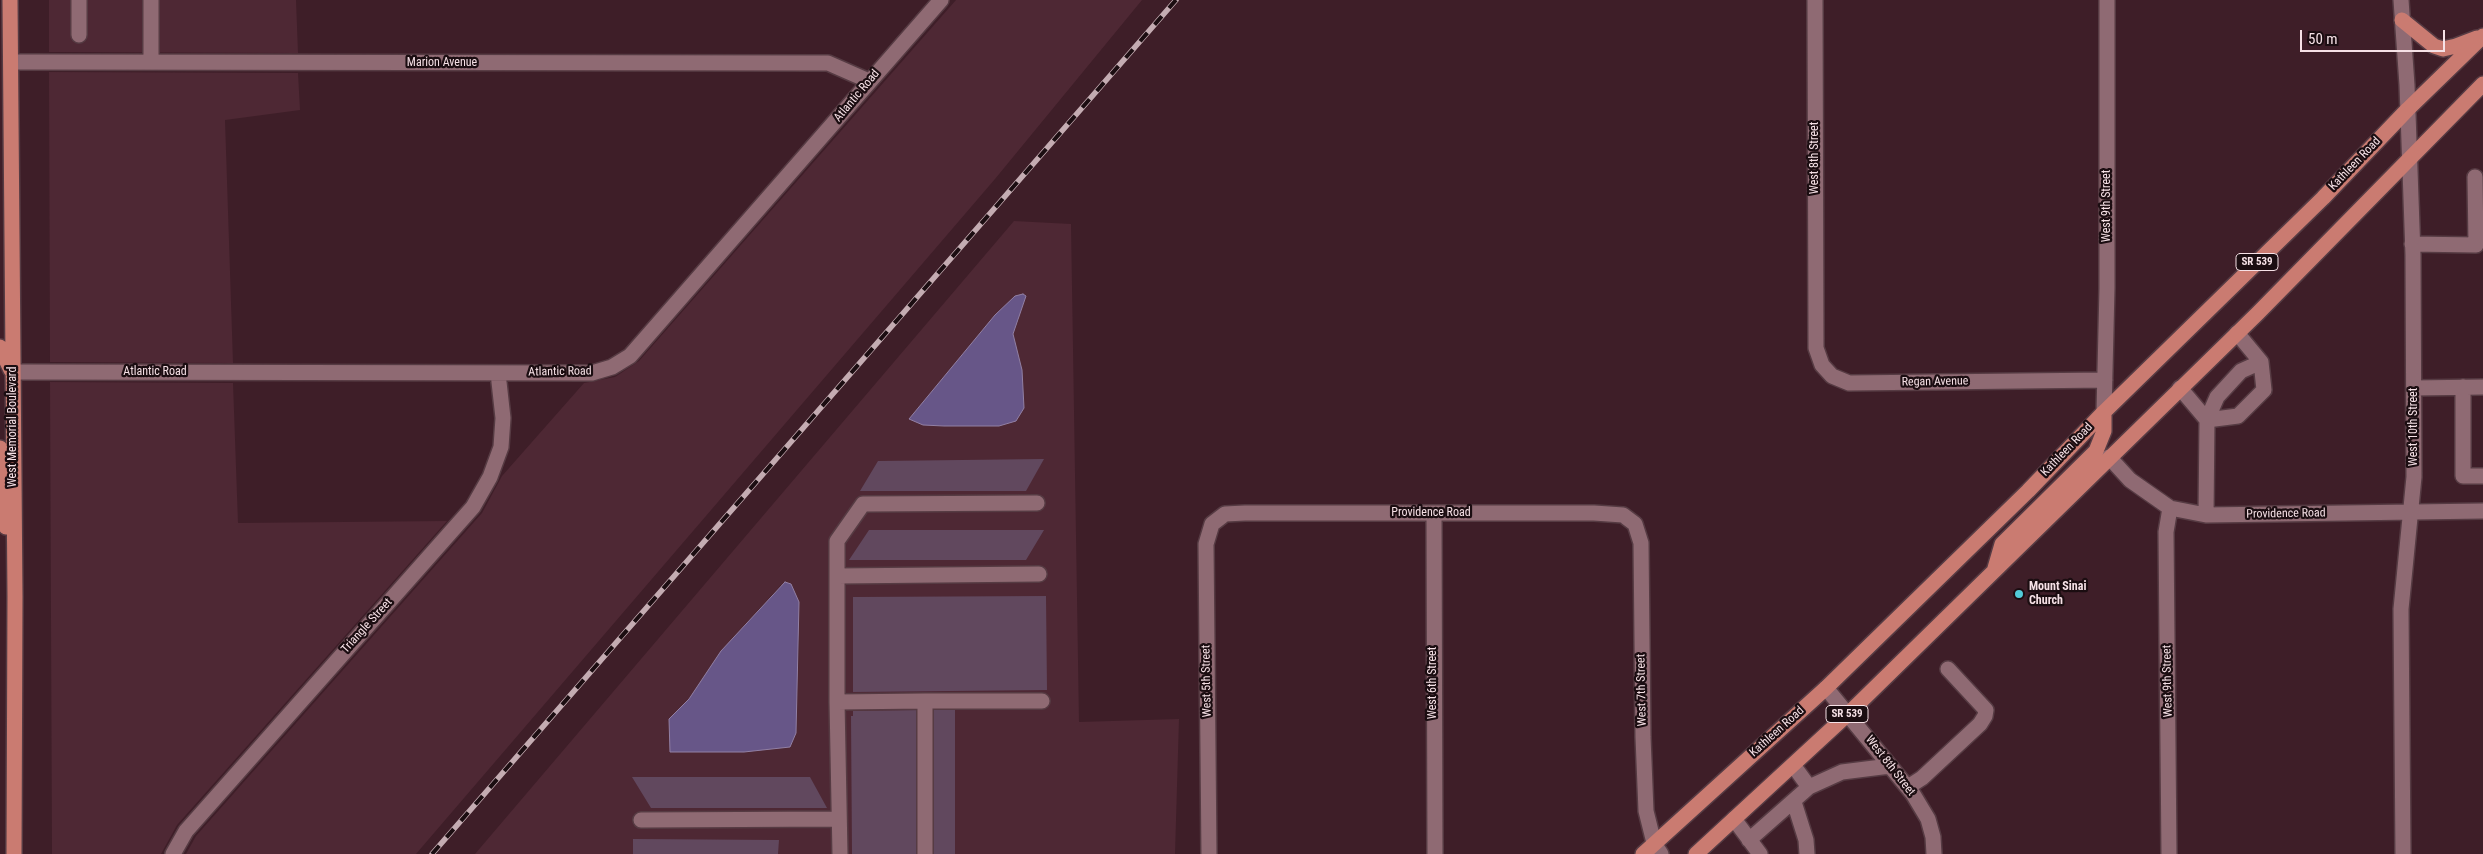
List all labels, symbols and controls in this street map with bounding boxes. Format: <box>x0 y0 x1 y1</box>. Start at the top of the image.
scale bar <box>2303 20 2448 52</box>
text: 50 m <box>2308 30 2338 48</box>
street label: Marion Avenue <box>407 56 477 70</box>
street label: Atlantic Road <box>831 67 883 125</box>
street label: West 8th Street <box>1808 122 1822 194</box>
street label: Kathleen Road <box>2326 134 2384 194</box>
street label: West 9th Street <box>2100 170 2114 242</box>
road number: SR 539 <box>2236 253 2278 270</box>
street label: Atlantic Road <box>528 364 592 380</box>
street label: Atlantic Road <box>123 365 187 379</box>
street label: West Memorial Boulevard <box>6 367 20 487</box>
street label: Regan Avenue <box>1901 374 1969 390</box>
street label: West 10th Street <box>2407 388 2421 466</box>
street label: Kathleen Road <box>2038 420 2096 480</box>
street label: Providence Road <box>1391 506 1471 520</box>
street label: Providence Road <box>2246 506 2326 522</box>
place label: Mount Sinai Church <box>2029 580 2086 608</box>
marker: Mount Sinai Church <box>2013 588 2025 600</box>
street label: Triangle Street <box>339 596 395 656</box>
street label: West 5th Street <box>1199 645 1215 717</box>
street label: West 9th Street <box>2160 645 2176 717</box>
street label: West 6th Street <box>1426 647 1440 719</box>
street label: West 7th Street <box>1634 654 1650 726</box>
street label: Kathleen Road <box>1747 704 1807 760</box>
road number: SR 539 <box>1826 706 1868 722</box>
street label: West 8th Street <box>1862 733 1918 799</box>

